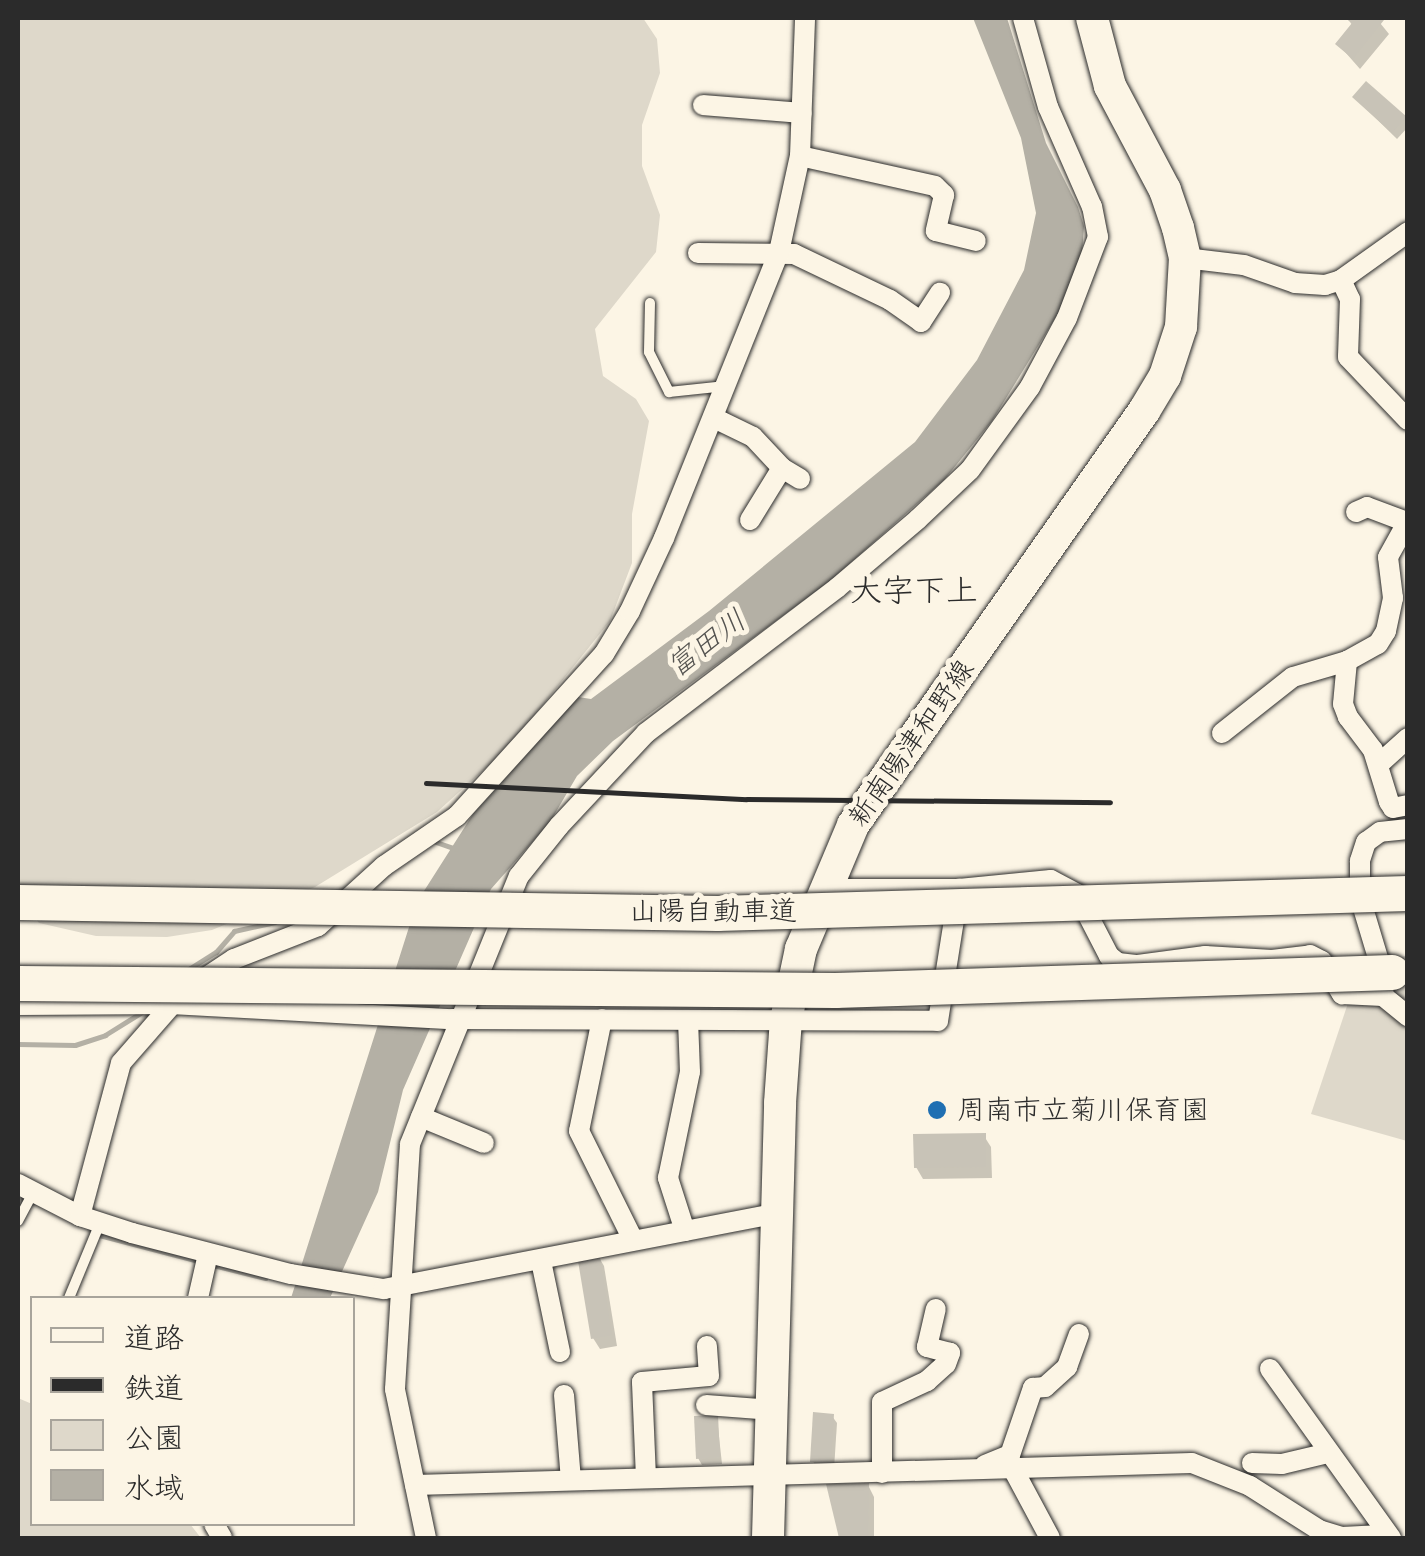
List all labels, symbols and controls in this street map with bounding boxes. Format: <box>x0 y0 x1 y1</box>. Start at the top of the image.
district label: 大字下上 <box>850 572 978 610</box>
water label: 富田川 <box>660 603 754 685</box>
street label: 新南陽津和野線 <box>841 653 981 833</box>
street label: 山陽自動車道 <box>629 894 797 928</box>
place label: 周南市立菊川保育園 <box>957 1093 1209 1127</box>
marker: 周南市立菊川保育園 <box>926 1099 948 1121</box>
legend <box>30 1296 355 1526</box>
text: 道路 <box>124 1321 184 1356</box>
text: 鉄道 <box>124 1371 184 1406</box>
text: 公園 <box>124 1421 184 1456</box>
text: 水域 <box>124 1471 184 1506</box>

